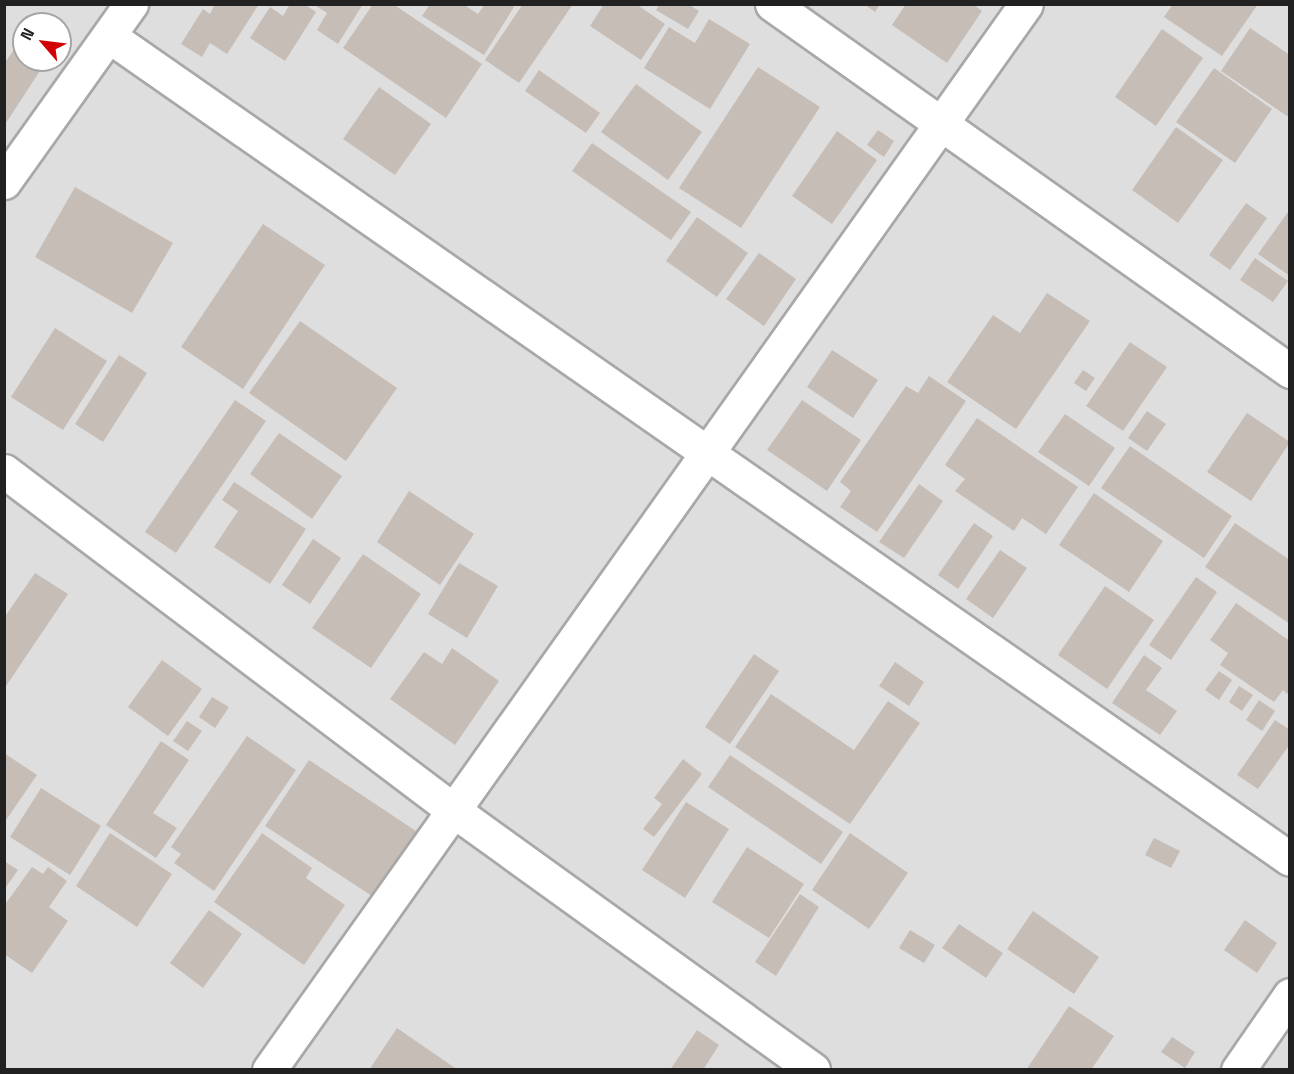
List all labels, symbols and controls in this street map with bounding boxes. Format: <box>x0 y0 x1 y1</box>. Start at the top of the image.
north arrow <box>12 12 72 72</box>
text: N <box>16 25 39 44</box>

